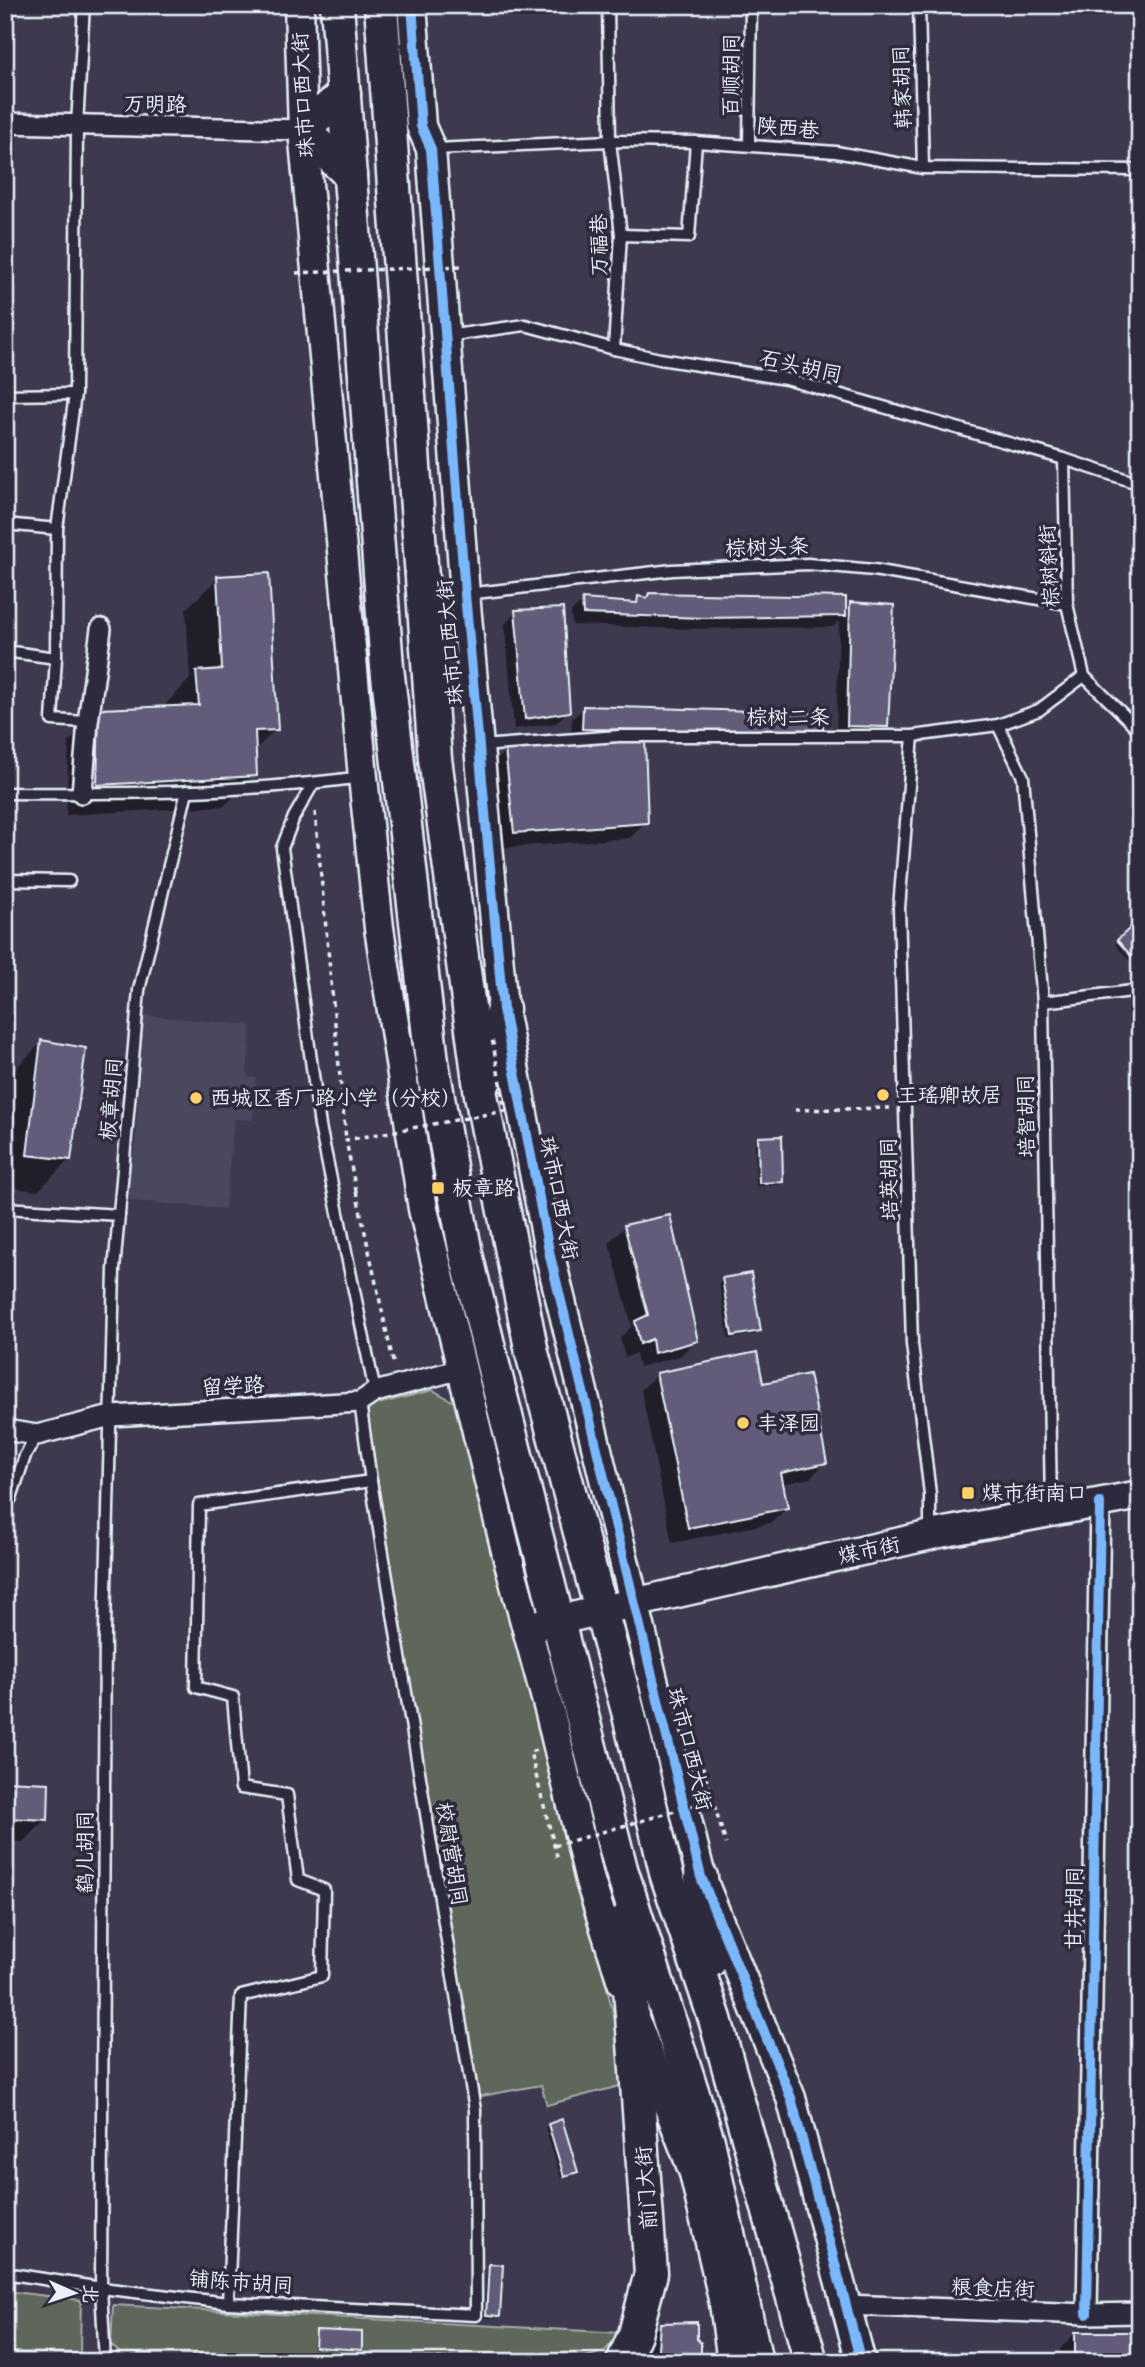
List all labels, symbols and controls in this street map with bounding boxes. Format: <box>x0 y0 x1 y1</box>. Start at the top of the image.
street label: 珠市口西大街 <box>287 31 320 159</box>
street label: 百顺胡同 <box>717 33 746 117</box>
street label: 韩家胡同 <box>888 45 917 129</box>
street label: 万明路 <box>123 90 187 119</box>
street label: 陕西巷 <box>755 112 821 145</box>
street label: 万福巷 <box>586 214 613 277</box>
street label: 石头胡同 <box>757 344 845 389</box>
street label: 棕树斜街 <box>1034 523 1065 609</box>
street label: 棕树头条 <box>725 533 809 562</box>
street label: 珠市口西大街 <box>432 578 469 706</box>
street label: 棕树二条 <box>746 704 830 731</box>
street label: 板章胡同 <box>94 1056 129 1142</box>
street label: 培智胡同 <box>1012 1074 1041 1158</box>
place label: 王瑶卿故居 <box>897 1082 1002 1109</box>
place label: 西城区香厂路小学（分校） <box>210 1085 462 1112</box>
marker: 王瑶卿故居 <box>875 1087 891 1103</box>
marker: 西城区香厂路小学（分校） <box>188 1090 204 1106</box>
street label: 珠市口西大街 <box>533 1134 584 1263</box>
street label: 培英胡同 <box>875 1137 904 1221</box>
place label: 板章路 <box>452 1175 515 1202</box>
marker: 板章路 <box>430 1180 446 1196</box>
street label: 留学路 <box>201 1371 265 1402</box>
place label: 丰泽园 <box>757 1410 820 1437</box>
marker: 丰泽园 <box>735 1415 751 1431</box>
place label: 煤市街南口 <box>982 1480 1087 1507</box>
marker: 煤市街南口 <box>960 1485 976 1501</box>
street label: 煤市街 <box>835 1531 903 1570</box>
street label: 珠市口西大街 <box>661 1685 718 1814</box>
street label: 校尉营胡同 <box>430 1800 473 1908</box>
street label: 鹞儿胡同 <box>72 1810 99 1894</box>
street label: 甘井胡同 <box>1060 1866 1089 1950</box>
street label: 前门大街 <box>630 2145 663 2231</box>
north arrow <box>38 2258 108 2328</box>
street label: 铺陈市胡同 <box>188 2265 294 2300</box>
street label: 粮食店街 <box>951 2274 1035 2303</box>
text: 北 <box>77 2284 102 2304</box>

